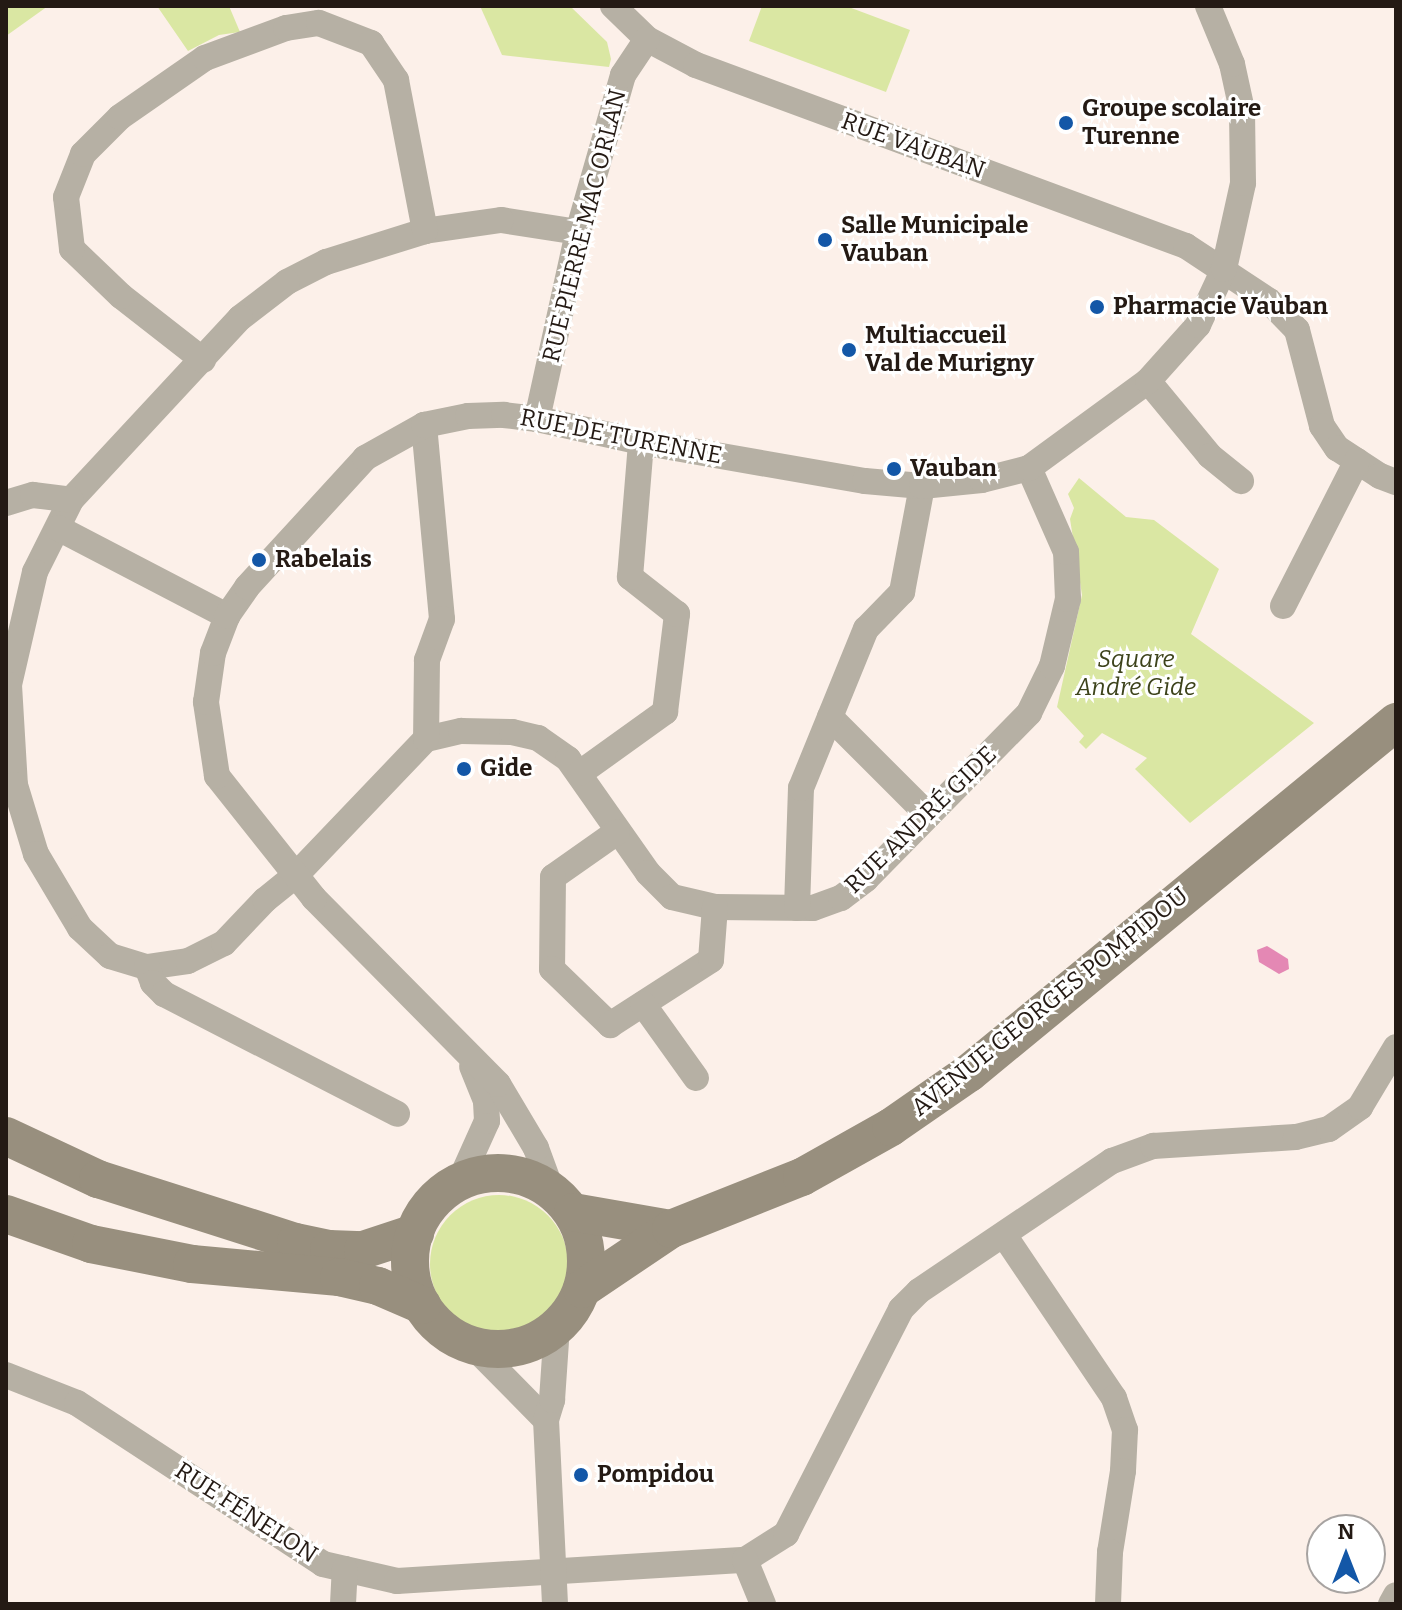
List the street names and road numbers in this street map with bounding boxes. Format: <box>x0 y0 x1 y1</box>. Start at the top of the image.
street label: RUE PIERRE MAC ORLAN <box>537 86 633 366</box>
street label: RUE VAUBAN <box>837 107 989 185</box>
street label: RUE DE TURENNE <box>518 403 724 471</box>
street label: RUE ANDRÉ GIDE <box>839 740 1003 900</box>
street label: AVENUE GEORGES POMPIDOU <box>906 881 1194 1123</box>
street label: RUE FÉNELON <box>169 1456 323 1570</box>

